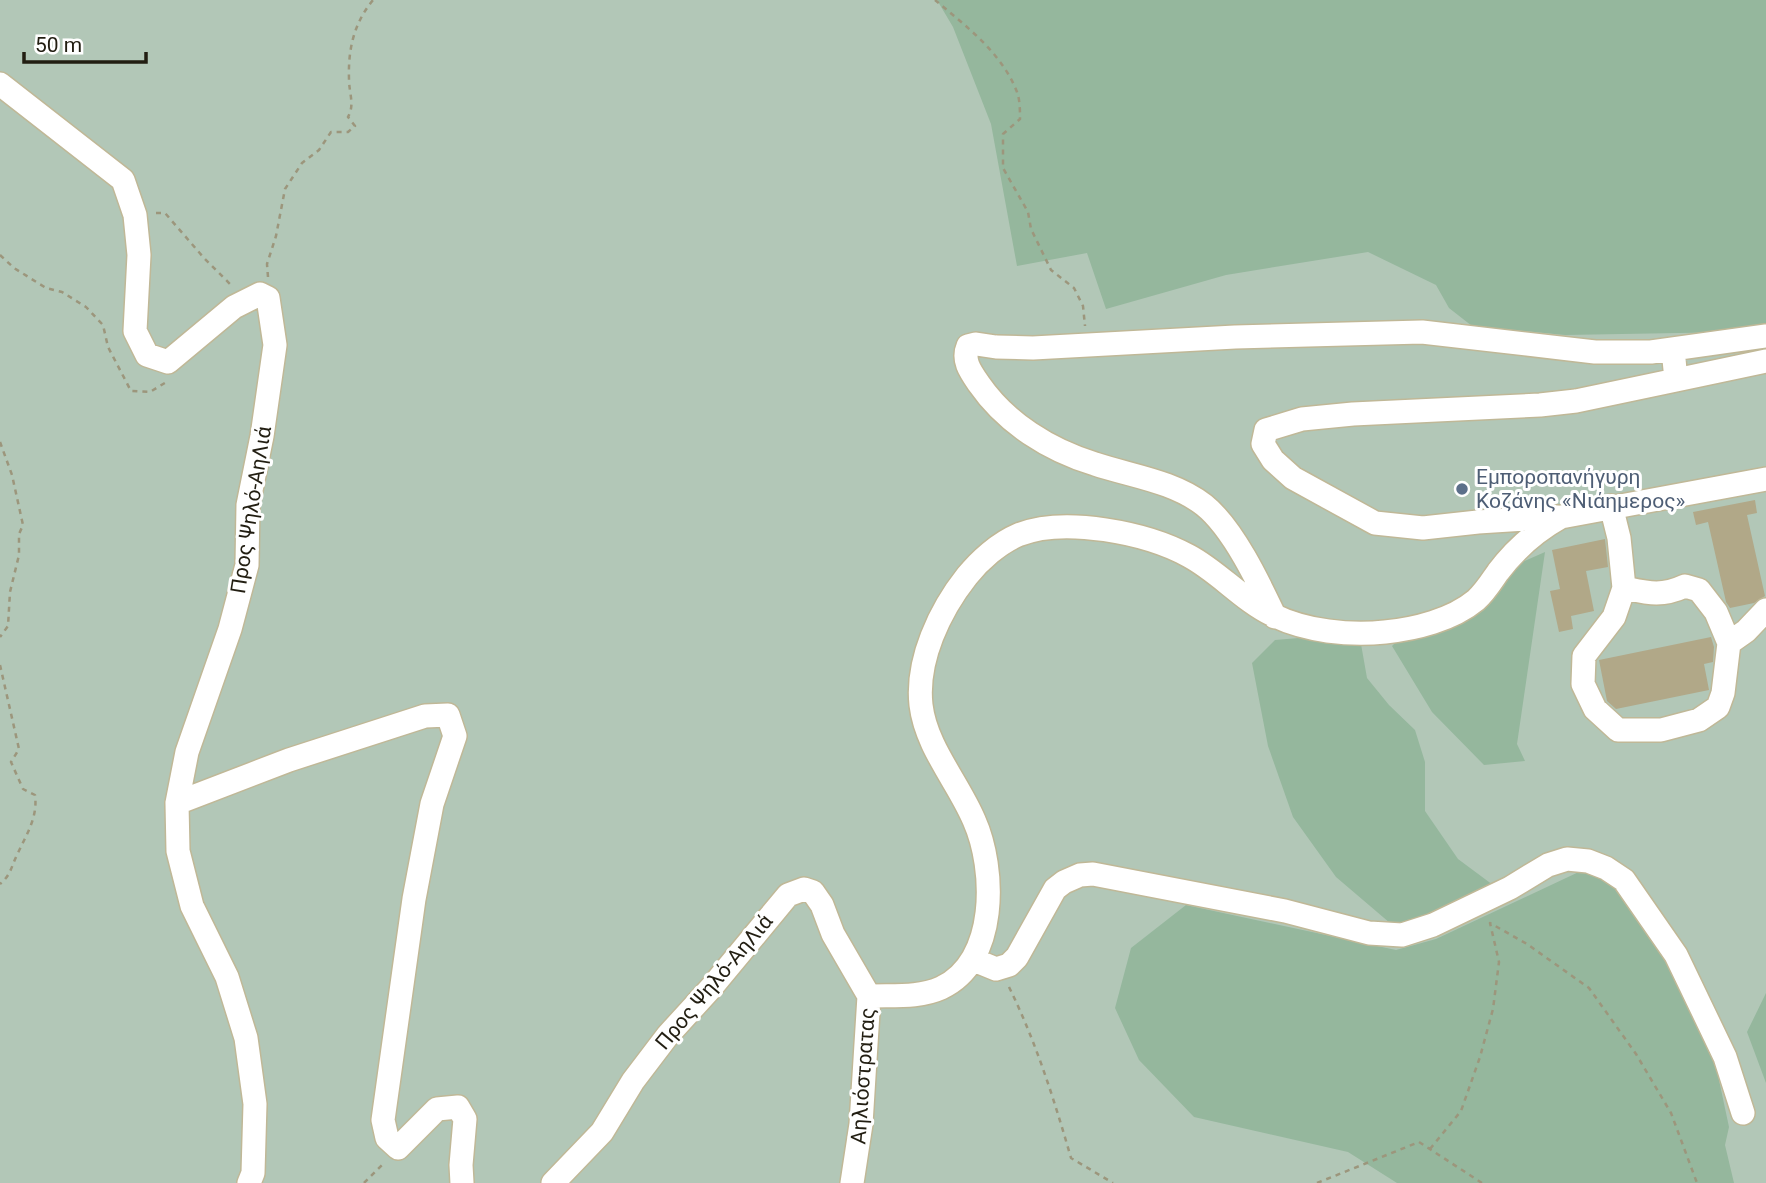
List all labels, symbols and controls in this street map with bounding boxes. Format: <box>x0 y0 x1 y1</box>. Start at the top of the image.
scale bar <box>24 21 147 65</box>
text: 50 m <box>35 33 82 57</box>
street label: Προς Ψηλό-ΑηΛιά <box>226 424 276 595</box>
place label: Εμποροπανήγυρη Κοζάνης «Νιάημερος» <box>1476 465 1686 513</box>
marker: Εμποροπανήγυρη Κοζάνης «Νιάημερος» <box>1454 481 1470 497</box>
street label: Προς Ψηλό-ΑηΛιά <box>650 909 778 1054</box>
street label: Αηλιόστρατας <box>846 1007 880 1145</box>

